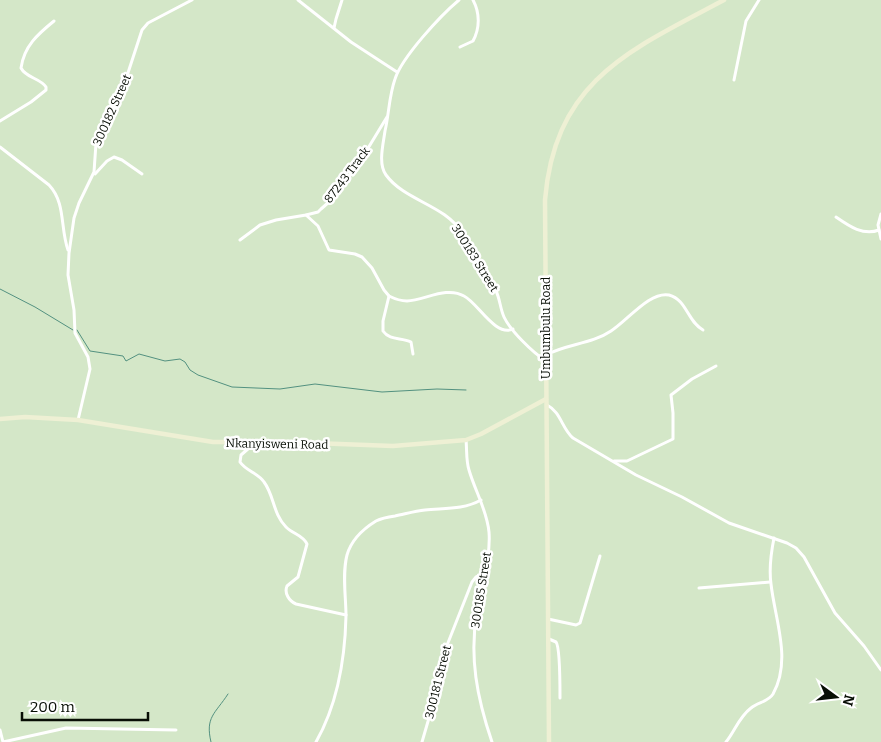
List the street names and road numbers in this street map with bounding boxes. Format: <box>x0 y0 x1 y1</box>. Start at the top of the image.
street label: 300182 Street <box>90 71 134 148</box>
street label: 87243 Track <box>321 144 373 206</box>
street label: 300183 Street <box>449 222 502 295</box>
street label: Umbumbulu Road <box>539 277 553 379</box>
street label: Nkanyisweni Road <box>225 436 329 452</box>
street label: 300185 Street <box>468 550 494 629</box>
street label: 300181 Street <box>422 643 454 720</box>

